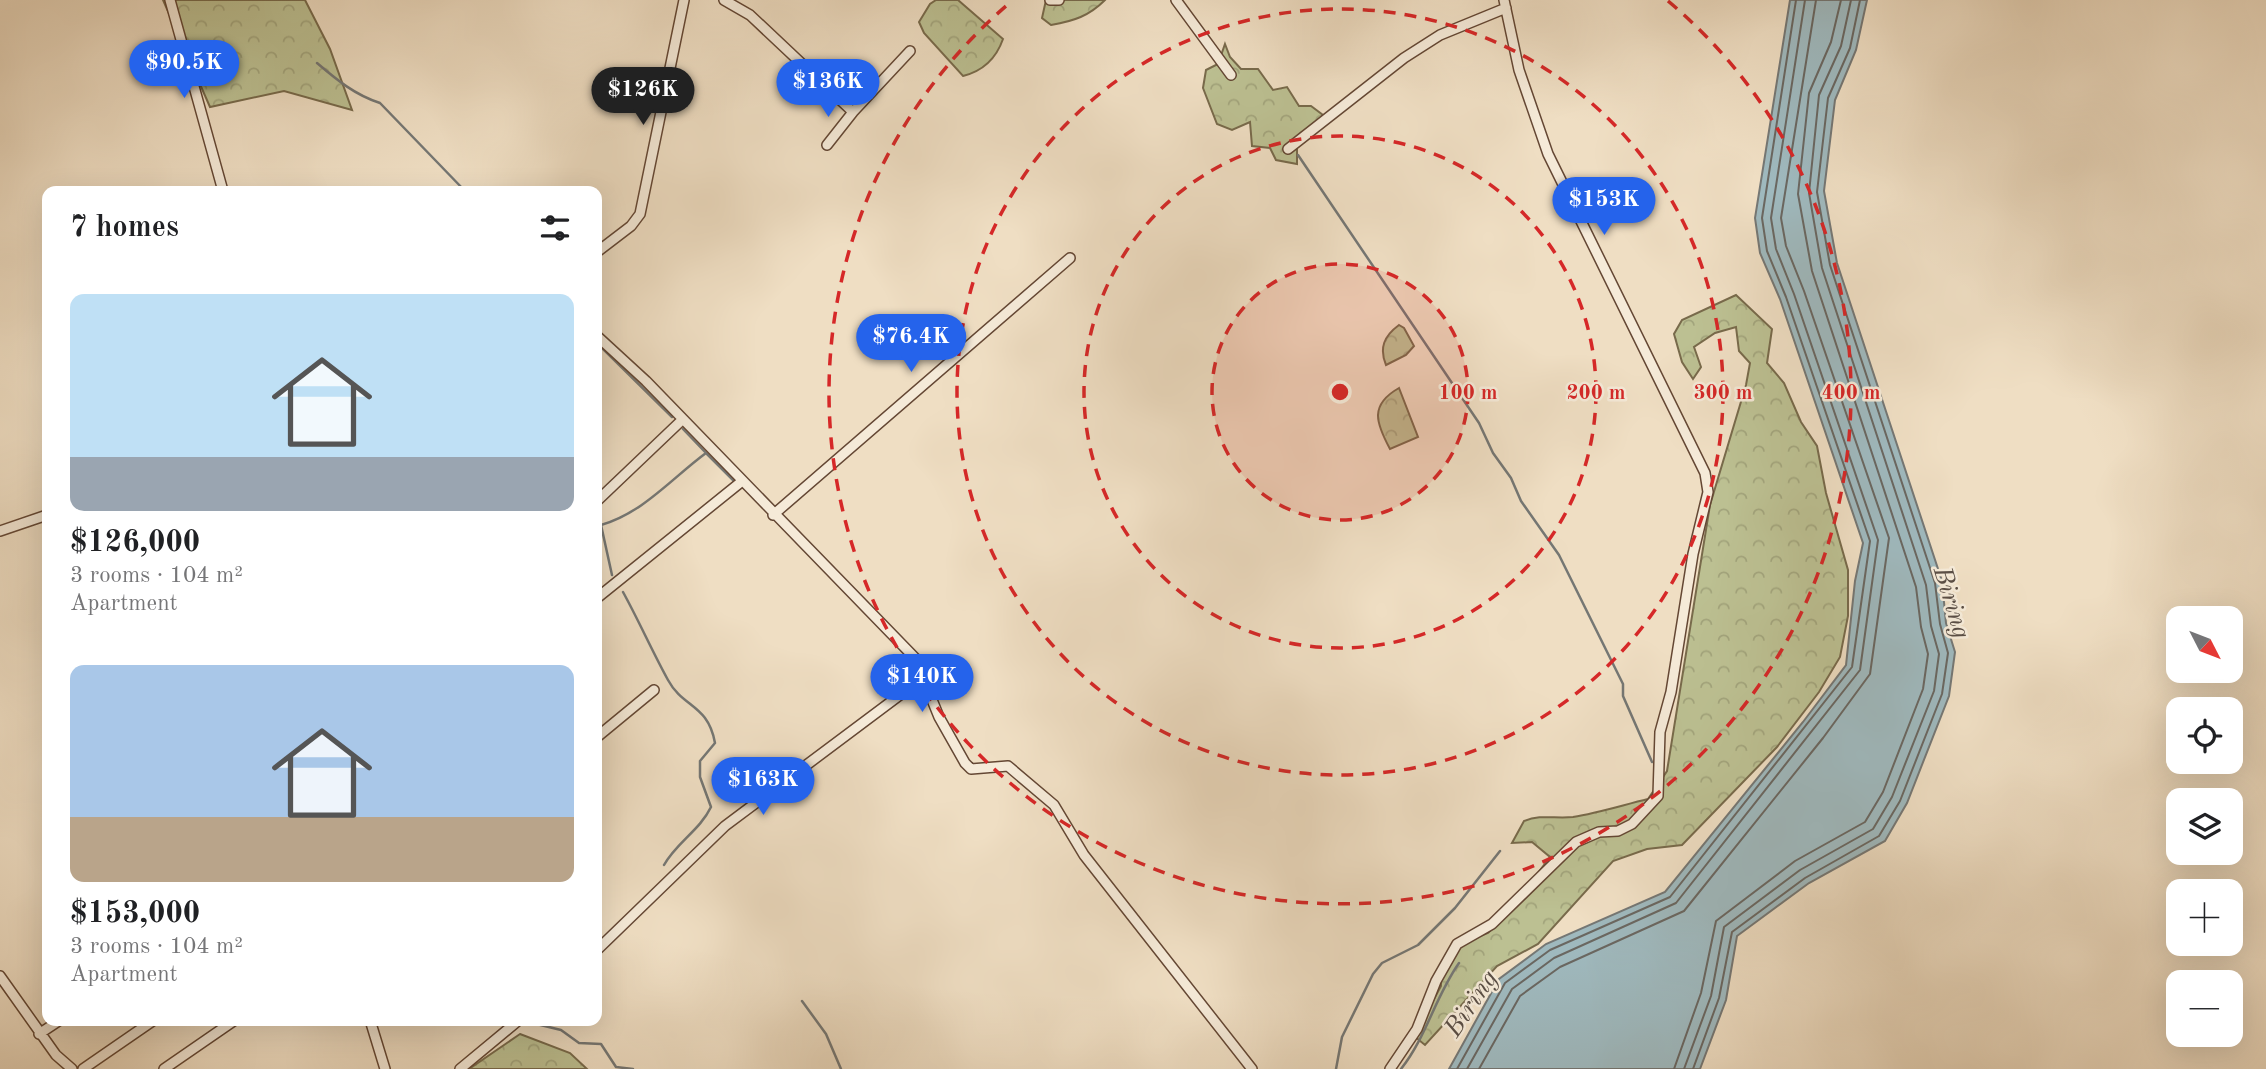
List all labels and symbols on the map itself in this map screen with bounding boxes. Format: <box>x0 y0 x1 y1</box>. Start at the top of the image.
pin: $90.5K <box>127 41 241 100</box>
pin: $136K <box>779 60 877 119</box>
pin: $126K <box>594 68 692 127</box>
pin: $153K <box>1555 177 1653 237</box>
pin: $76.4K <box>854 314 968 374</box>
centre of rings <box>1328 380 1352 404</box>
text: 100 m <box>1438 383 1498 404</box>
text: 200 m <box>1566 383 1626 404</box>
text: 300 m <box>1693 383 1753 404</box>
text: 400 m <box>1821 383 1881 404</box>
water label: Biring <box>1928 563 1974 642</box>
north arrow <box>2166 606 2244 682</box>
pin: $140K <box>873 654 971 714</box>
pin: $163K <box>714 758 812 817</box>
water label: Biring <box>1440 966 1503 1043</box>

